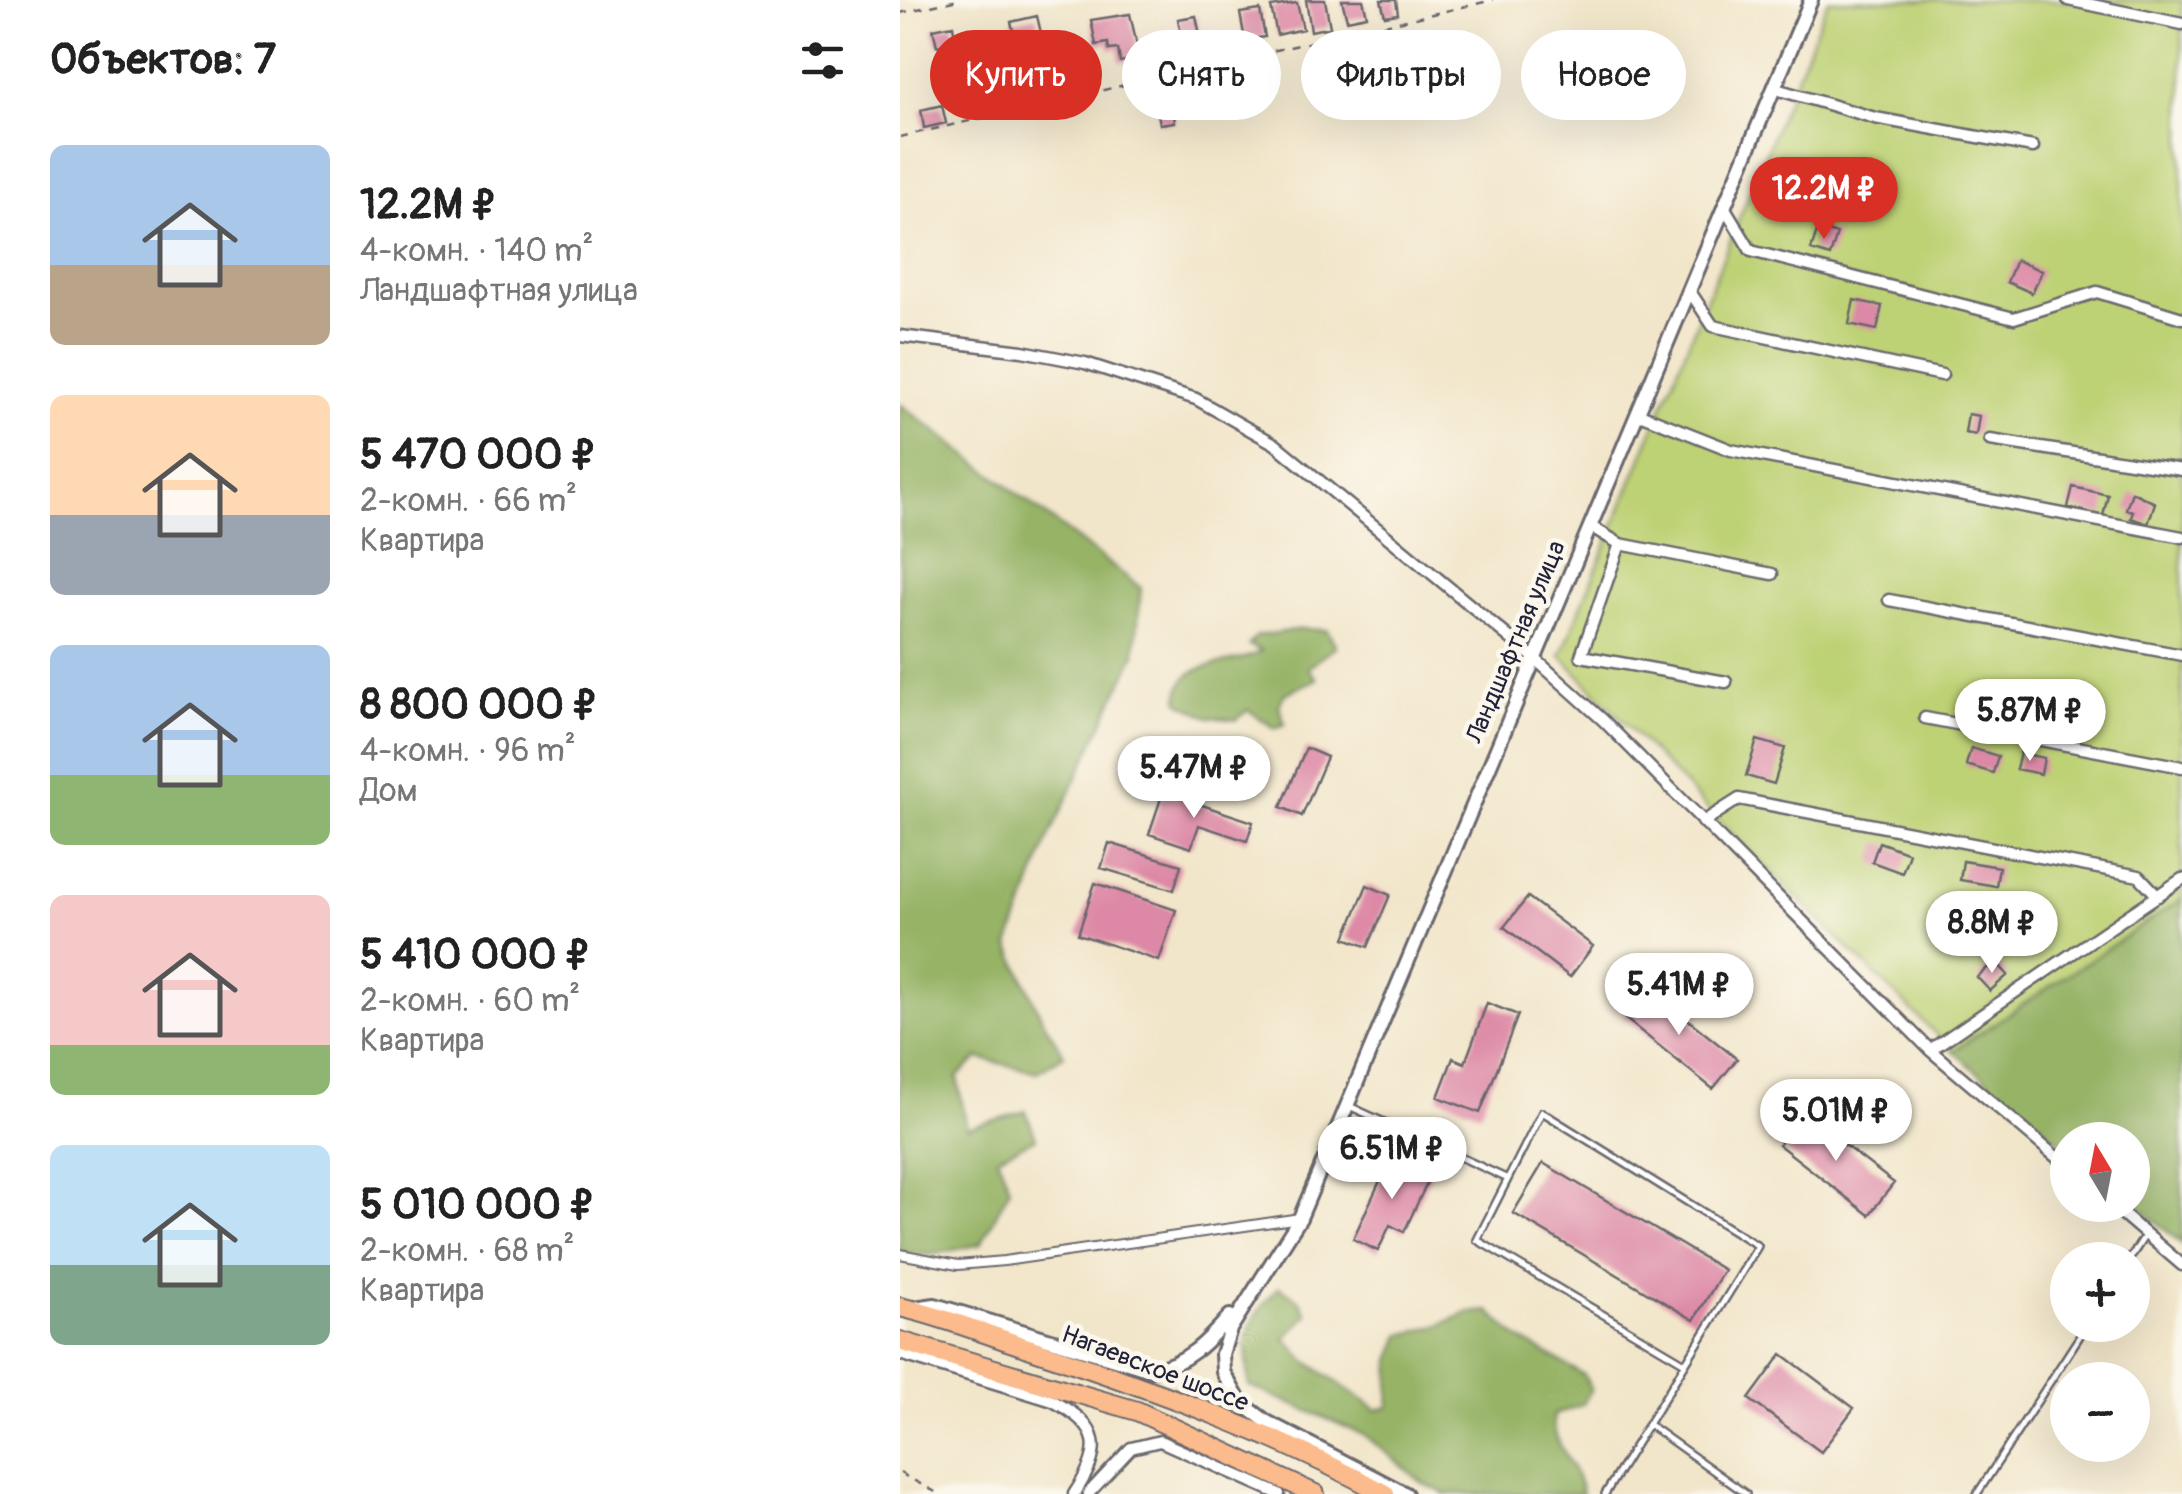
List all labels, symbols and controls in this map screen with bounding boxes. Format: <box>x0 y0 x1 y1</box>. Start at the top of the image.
chip: Купить <box>930 30 1102 120</box>
chip: Снять <box>1122 30 1281 120</box>
chip: Фильтры <box>1301 30 1501 120</box>
chip: Новое <box>1521 30 1686 120</box>
icon: filters <box>795 33 850 88</box>
text: Объектов: 7 <box>50 34 276 86</box>
pin: 12.2M ₽ <box>1732 157 1916 242</box>
text: 12.2M ₽ <box>1772 169 1876 209</box>
text: 12.2M ₽ <box>360 179 497 231</box>
icon: home <box>130 185 250 305</box>
text: 4-комн. · 140 m² <box>360 231 593 271</box>
text: Ландшафтная улица <box>360 271 638 311</box>
text: 5 470 000 ₽ <box>360 429 597 481</box>
icon: home <box>130 435 250 555</box>
text: 2-комн. · 66 m² <box>360 481 577 521</box>
text: Квартира <box>360 521 484 561</box>
street label: Ландшафтная улица <box>1459 536 1573 749</box>
text: 8 800 000 ₽ <box>360 679 598 731</box>
pin: 5.87M ₽ <box>1938 679 2122 764</box>
icon: home <box>130 685 250 805</box>
text: 5.87M ₽ <box>1977 691 2083 731</box>
text: 4-комн. · 96 m² <box>360 731 576 771</box>
pin: 5.47M ₽ <box>1102 736 1286 821</box>
text: 5.47M ₽ <box>1139 748 1249 788</box>
text: Дом <box>360 771 417 811</box>
pin: 8.8M ₽ <box>1911 891 2073 976</box>
text: 8.8M ₽ <box>1948 903 2036 943</box>
text: 5 410 000 ₽ <box>360 929 591 981</box>
icon: home <box>130 935 250 1055</box>
pin: 5.41M ₽ <box>1587 953 1771 1038</box>
text: 5.41M ₽ <box>1627 965 1731 1005</box>
text: 2-комн. · 60 m² <box>360 981 580 1021</box>
text: Квартира <box>360 1021 484 1061</box>
pin: 5.01M ₽ <box>1744 1079 1928 1164</box>
text: 5.01M ₽ <box>1782 1091 1890 1131</box>
pin: 6.51M ₽ <box>1300 1117 1484 1202</box>
north arrow <box>2050 1122 2150 1222</box>
map controls <box>2050 1122 2150 1462</box>
text: 6.51M ₽ <box>1340 1129 1444 1169</box>
text: 5 010 000 ₽ <box>360 1179 595 1231</box>
icon: home <box>130 1185 250 1305</box>
text: 2-комн. · 68 m² <box>360 1231 575 1271</box>
button: + <box>2050 1242 2150 1342</box>
text: Квартира <box>360 1271 484 1311</box>
street label: Нагаевское шоссе <box>1057 1319 1254 1419</box>
button: − <box>2050 1362 2150 1462</box>

